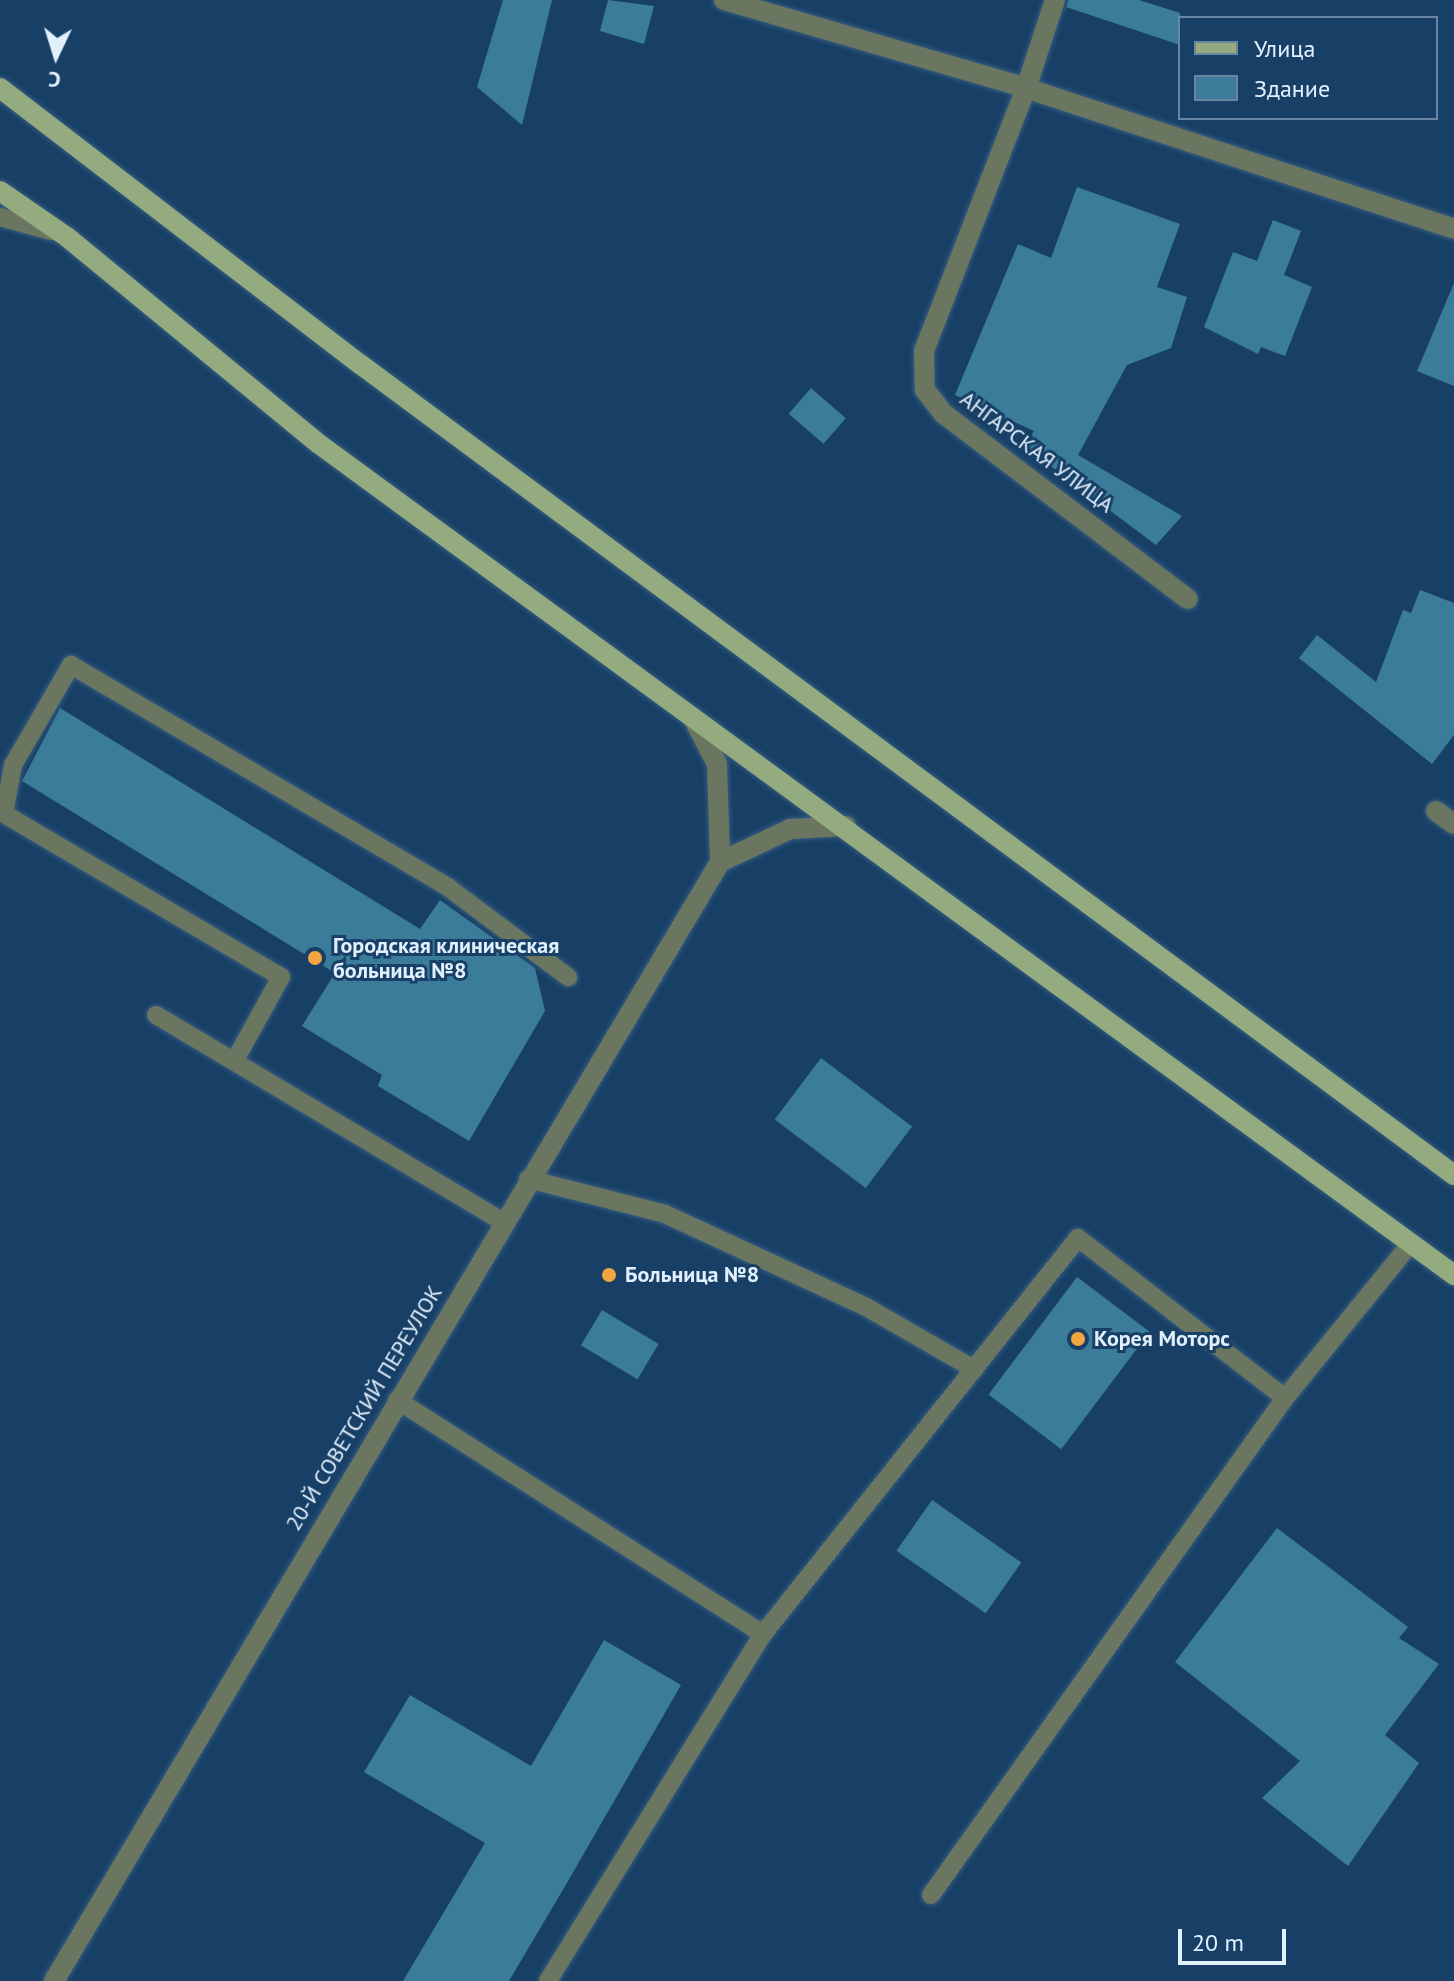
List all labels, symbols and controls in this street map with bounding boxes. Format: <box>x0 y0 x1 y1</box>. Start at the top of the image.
north arrow <box>16 16 96 96</box>
legend <box>1178 16 1438 120</box>
text: Улица <box>1254 33 1315 64</box>
text: С <box>47 66 61 94</box>
text: Здание <box>1254 73 1330 104</box>
street label: АНГАРСКАЯ УЛИЦА <box>955 385 1119 519</box>
place label: Городская клиническая больница №8 <box>333 932 559 984</box>
marker: Городская клиническая больница №8 <box>304 947 326 969</box>
place label: Больница №8 <box>625 1262 759 1288</box>
marker: Больница №8 <box>600 1266 618 1284</box>
street label: 20-Й СОВЕТСКИЙ ПЕРЕУЛОК <box>280 1281 448 1535</box>
place label: Корея Моторс <box>1094 1326 1230 1352</box>
marker: Корея Моторс <box>1069 1330 1087 1348</box>
scale bar <box>1182 1913 1290 1963</box>
text: 20 m <box>1192 1927 1244 1958</box>

